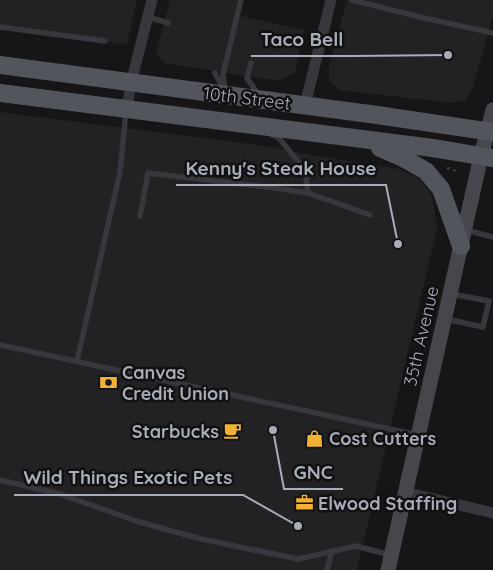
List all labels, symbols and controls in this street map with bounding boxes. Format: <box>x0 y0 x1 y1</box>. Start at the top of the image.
callout: Taco Bell <box>251 22 354 56</box>
text: Taco Bell <box>261 27 343 51</box>
street label: 10th Street <box>202 81 292 115</box>
callout: Kenny's Steak House <box>176 151 386 185</box>
text: Kenny's Steak House <box>186 156 376 180</box>
street label: 35th Avenue <box>398 284 444 388</box>
place label: Canvas Credit Union <box>122 361 229 405</box>
bank icon: Canvas Credit Union <box>98 372 118 392</box>
place label: Starbucks <box>132 420 219 443</box>
cafe icon: Starbucks <box>223 421 243 441</box>
place label: Cost Cutters <box>329 427 437 450</box>
shop icon: Cost Cutters <box>305 428 325 448</box>
callout: GNC <box>284 455 343 489</box>
text: GNC <box>293 460 333 484</box>
callout: Wild Things Exotic Pets <box>14 461 243 495</box>
text: Wild Things Exotic Pets <box>23 465 233 489</box>
place label: Elwood Staffing <box>318 492 457 515</box>
office icon: Elwood Staffing <box>294 493 314 513</box>

